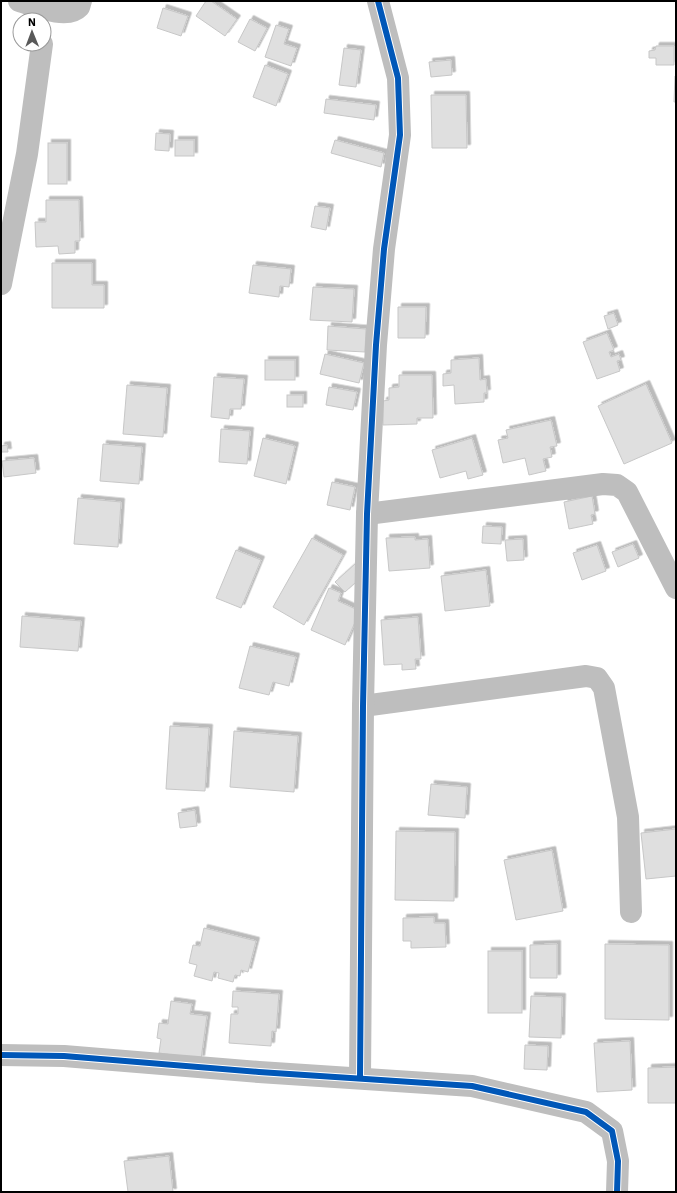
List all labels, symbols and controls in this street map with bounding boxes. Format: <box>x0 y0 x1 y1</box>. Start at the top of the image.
north arrow <box>12 12 52 52</box>
text: N <box>28 15 36 29</box>

